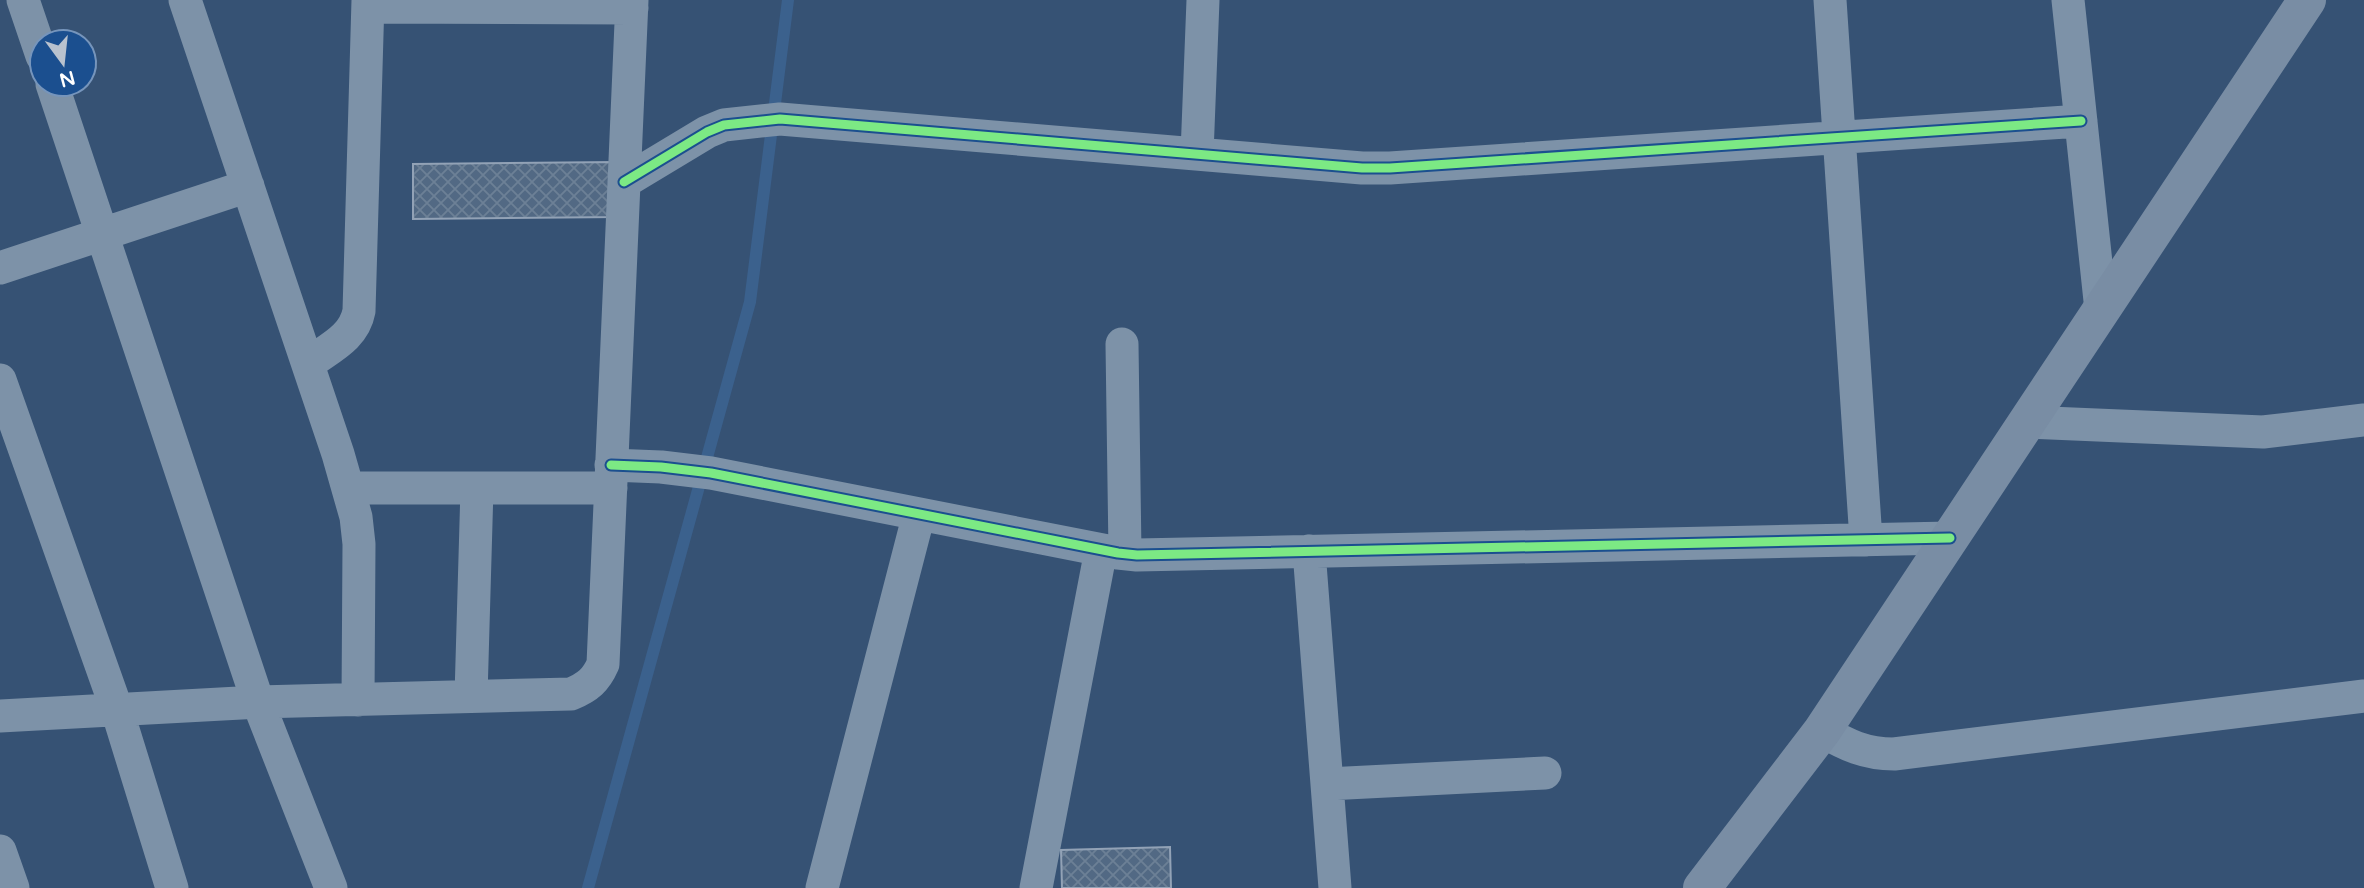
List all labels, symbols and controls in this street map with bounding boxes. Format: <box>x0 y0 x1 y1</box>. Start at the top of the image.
north arrow <box>28 28 98 98</box>
text: N <box>57 66 77 91</box>

